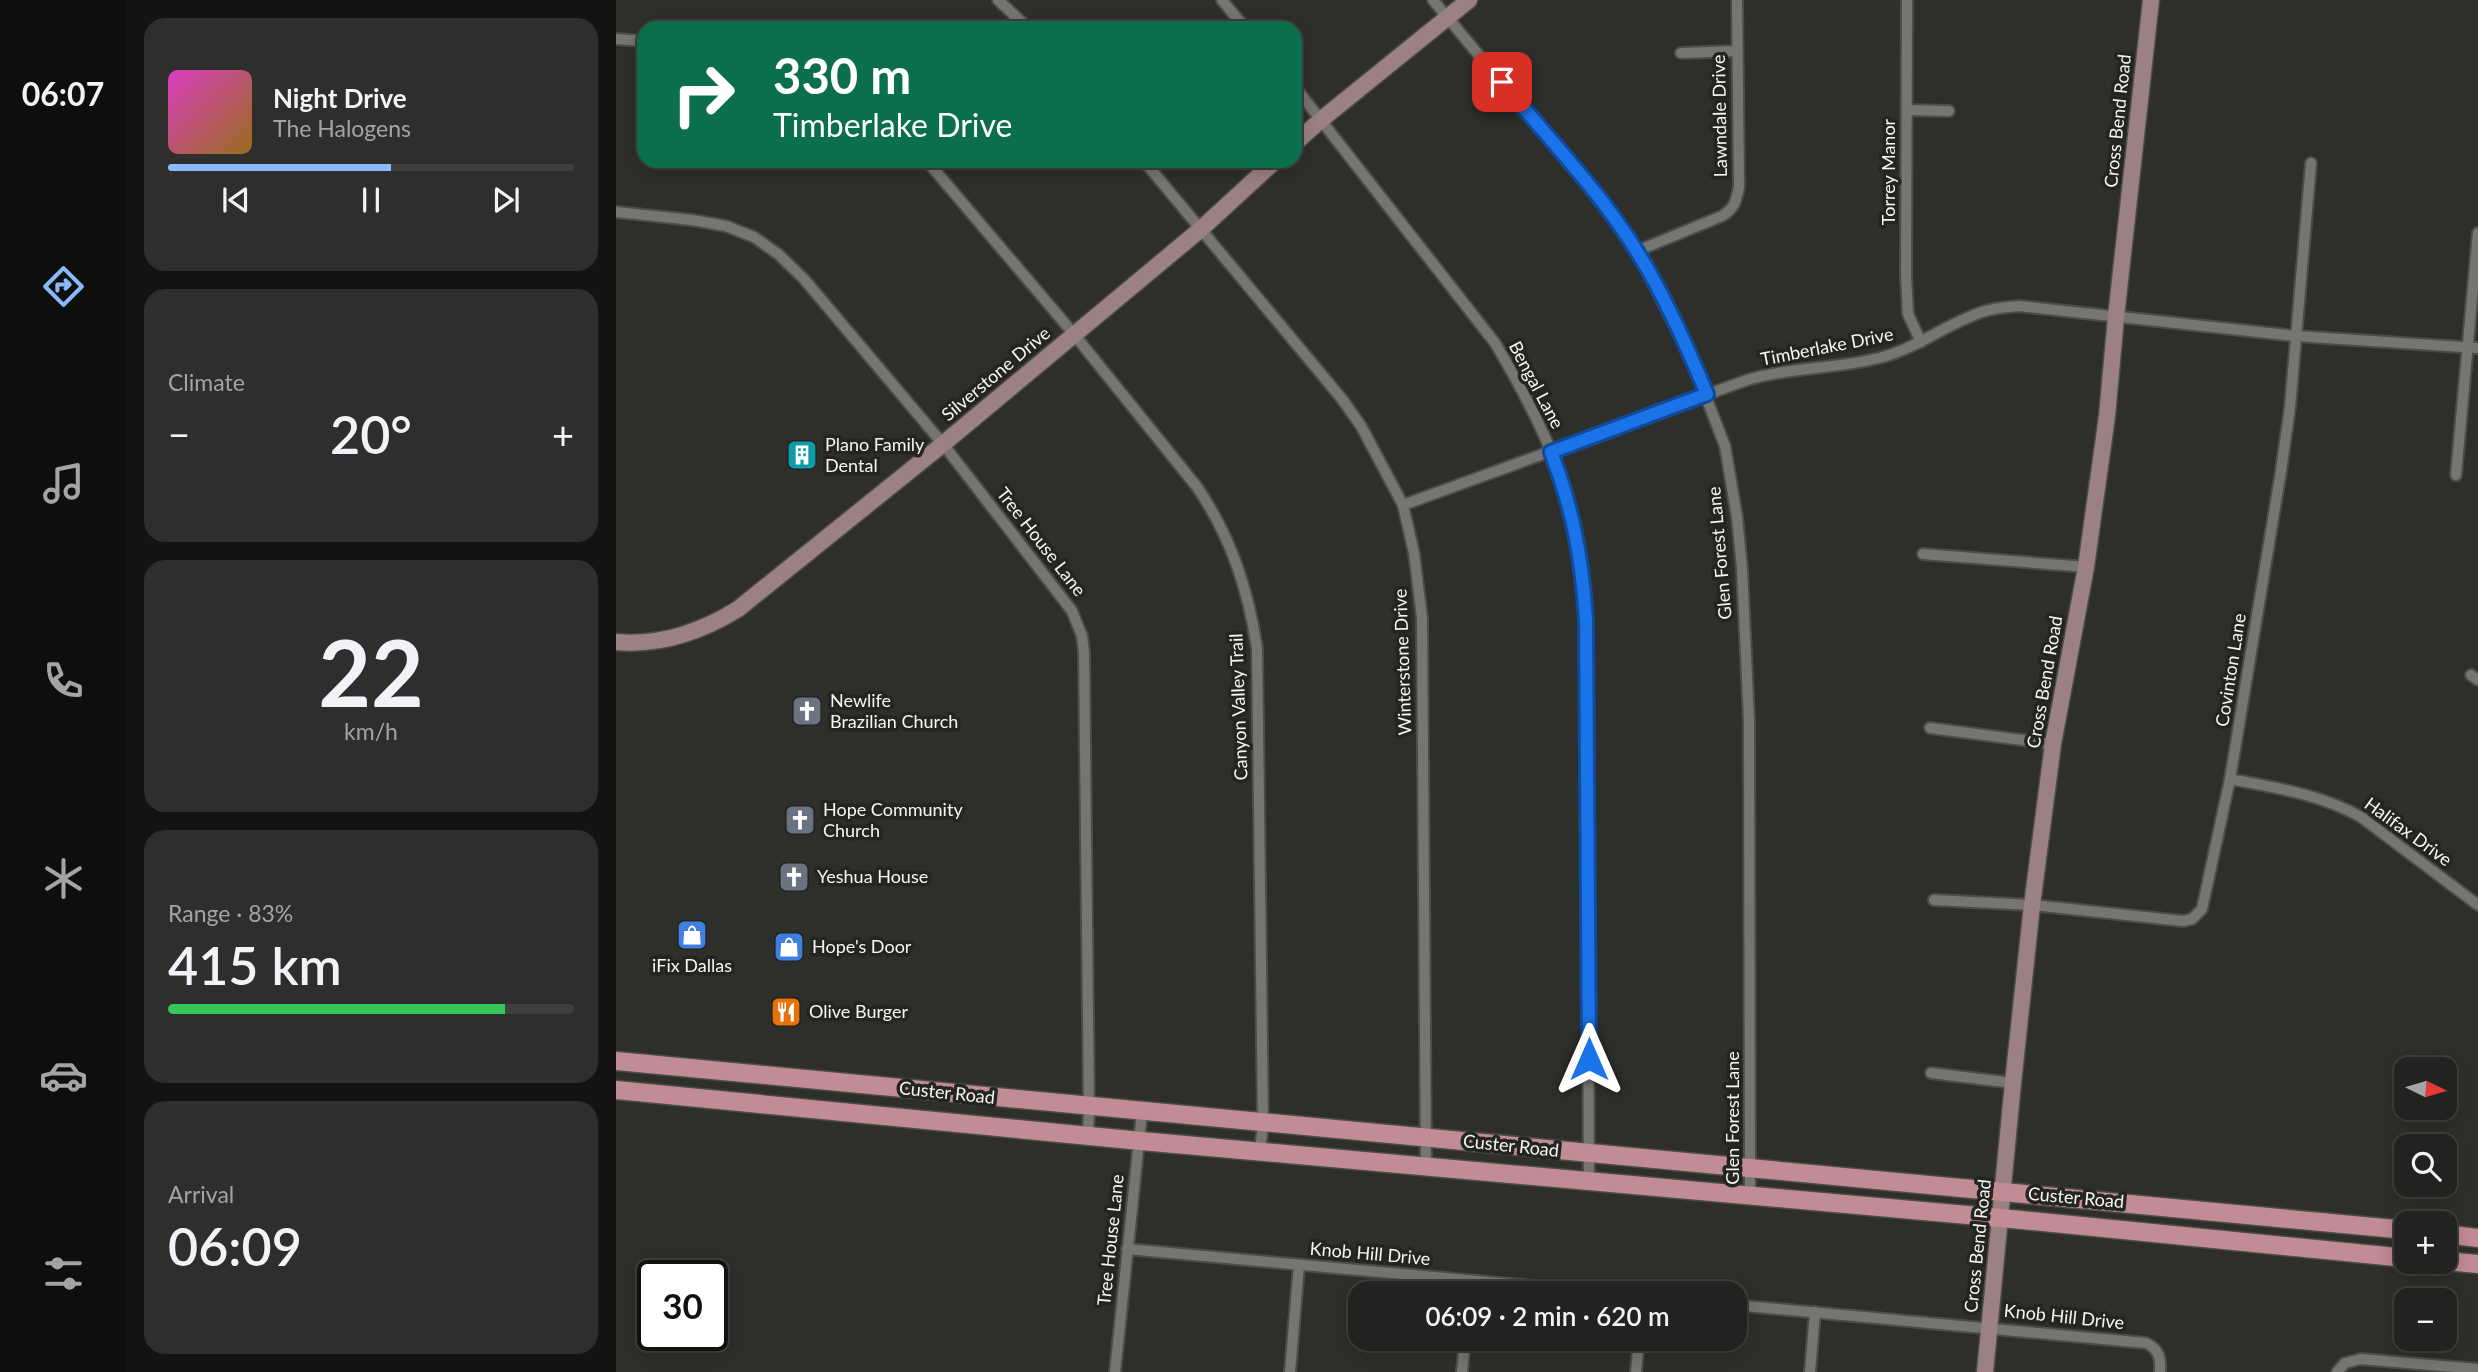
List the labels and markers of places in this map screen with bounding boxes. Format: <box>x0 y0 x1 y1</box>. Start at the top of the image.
pin <box>1472 52 1532 112</box>
place label: Plano Family Dental <box>825 433 925 476</box>
building icon: Plano Family Dental <box>785 438 819 472</box>
place label: Newlife Brazilian Church <box>830 689 958 732</box>
church icon: Newlife Brazilian Church <box>790 694 824 728</box>
place label: Hope Community Church <box>823 798 963 841</box>
church icon: Hope Community Church <box>783 803 817 837</box>
church icon: Yeshua House <box>777 860 811 894</box>
place label: Yeshua House <box>817 865 928 887</box>
shop icon: iFix Dallas <box>675 918 709 952</box>
shop icon: Hope's Door <box>772 930 806 964</box>
place label: Hope's Door <box>812 935 912 957</box>
place label: iFix Dallas <box>652 954 732 976</box>
restaurant icon: Olive Burger <box>769 995 803 1029</box>
place label: Olive Burger <box>809 1000 909 1022</box>

